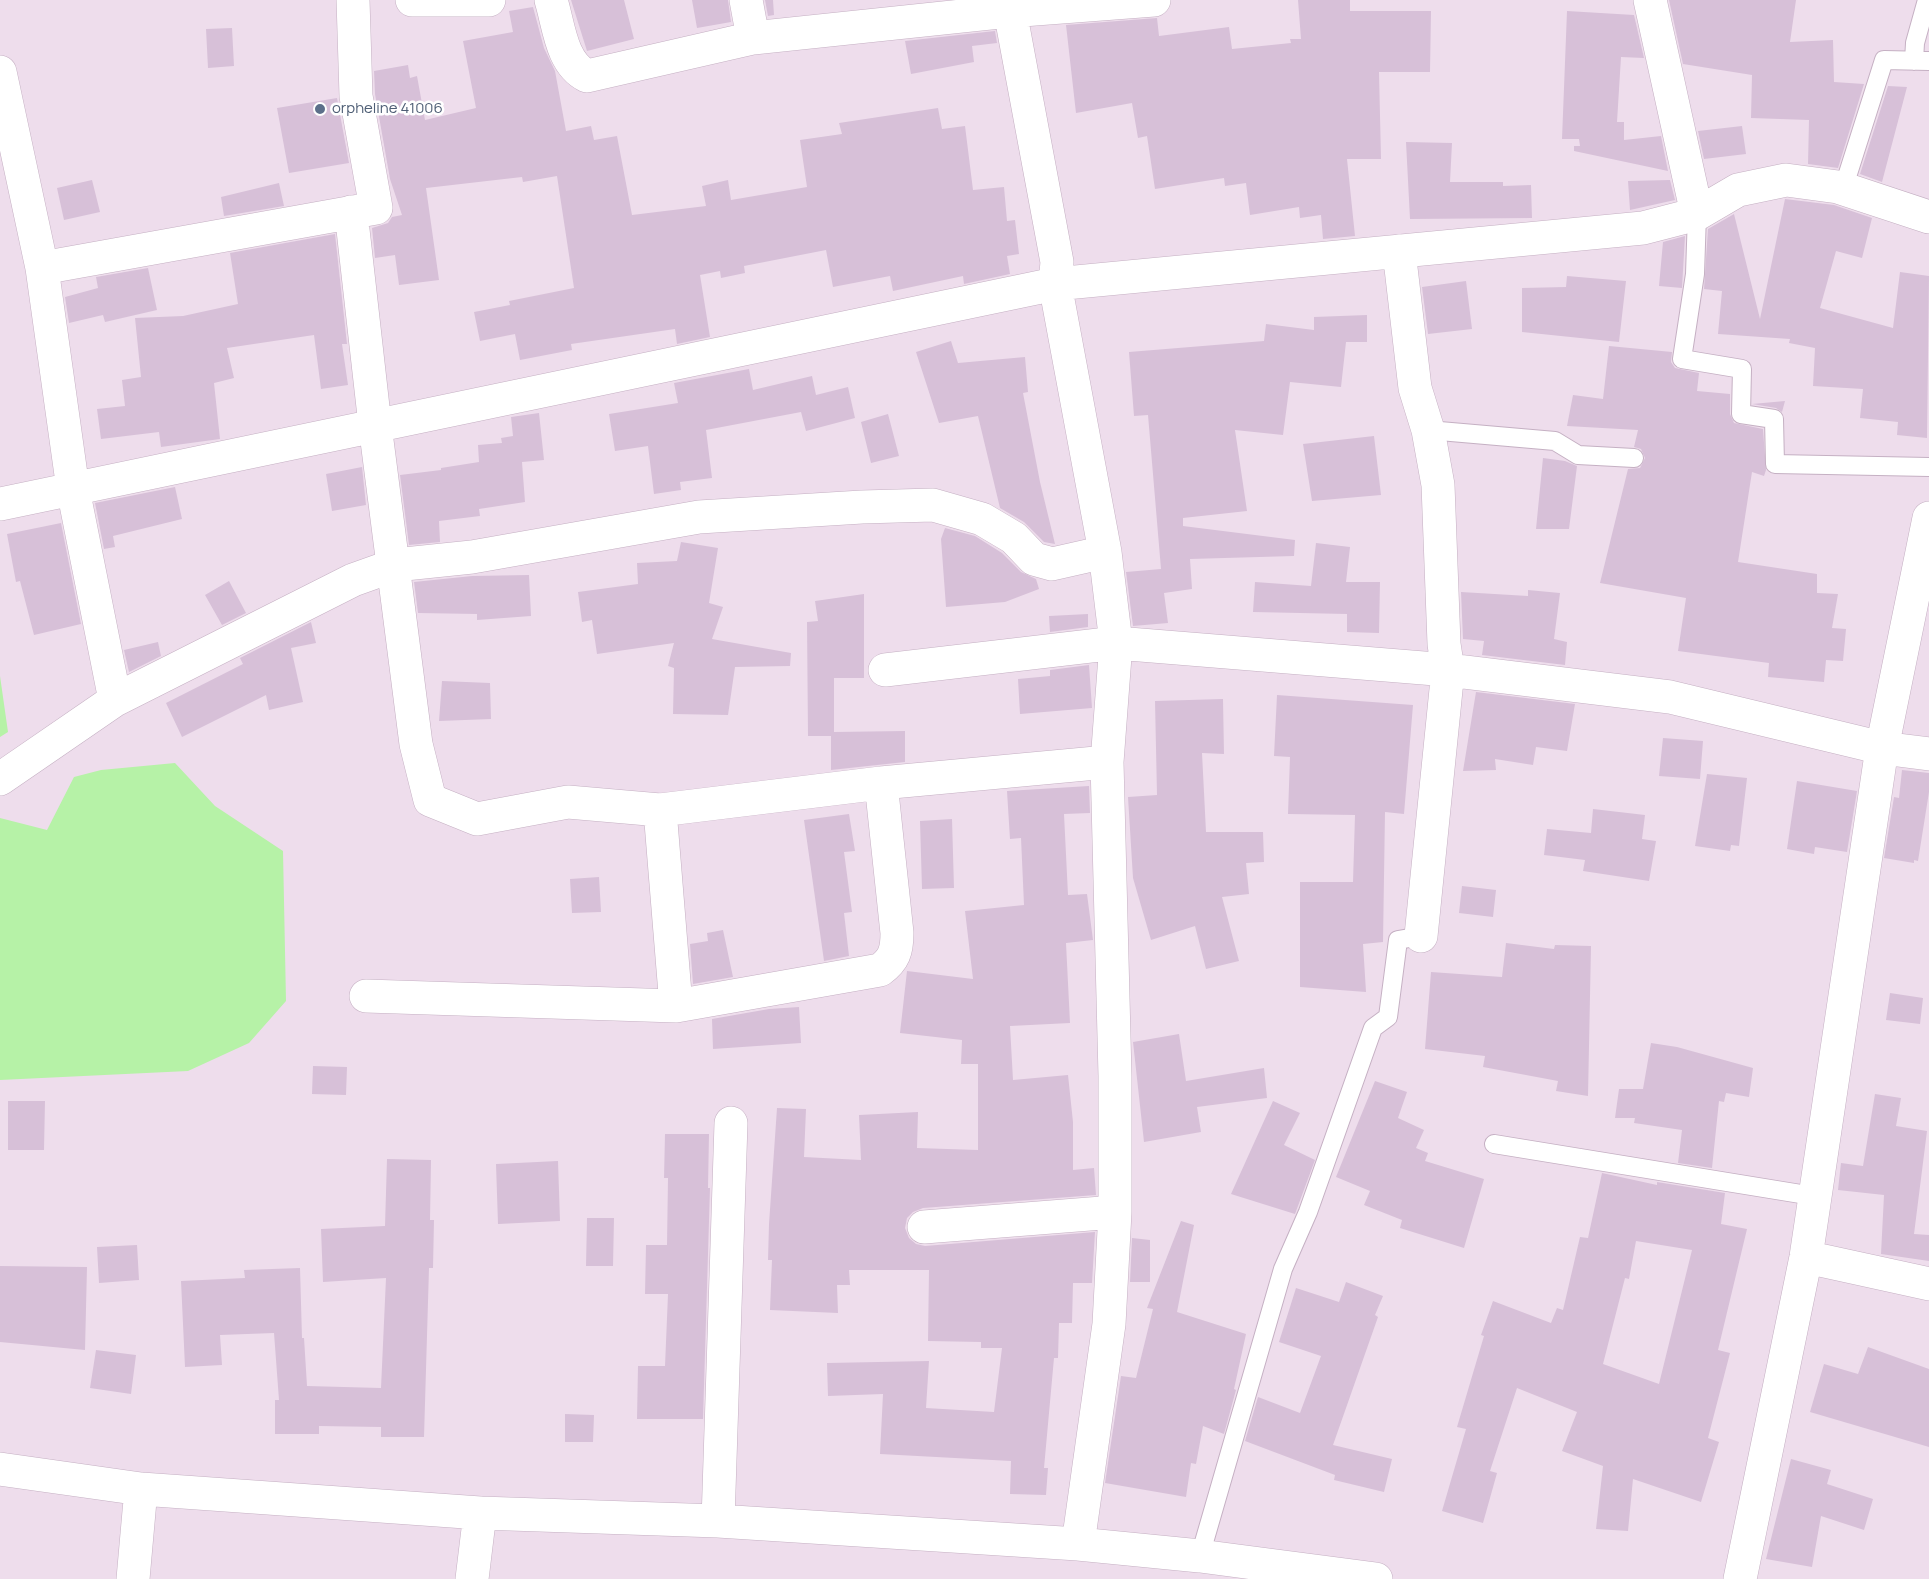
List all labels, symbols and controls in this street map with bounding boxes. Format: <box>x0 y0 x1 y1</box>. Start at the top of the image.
place label: orpheline 41006 <box>332 100 443 118</box>
marker: orpheline 41006 <box>313 102 327 116</box>

